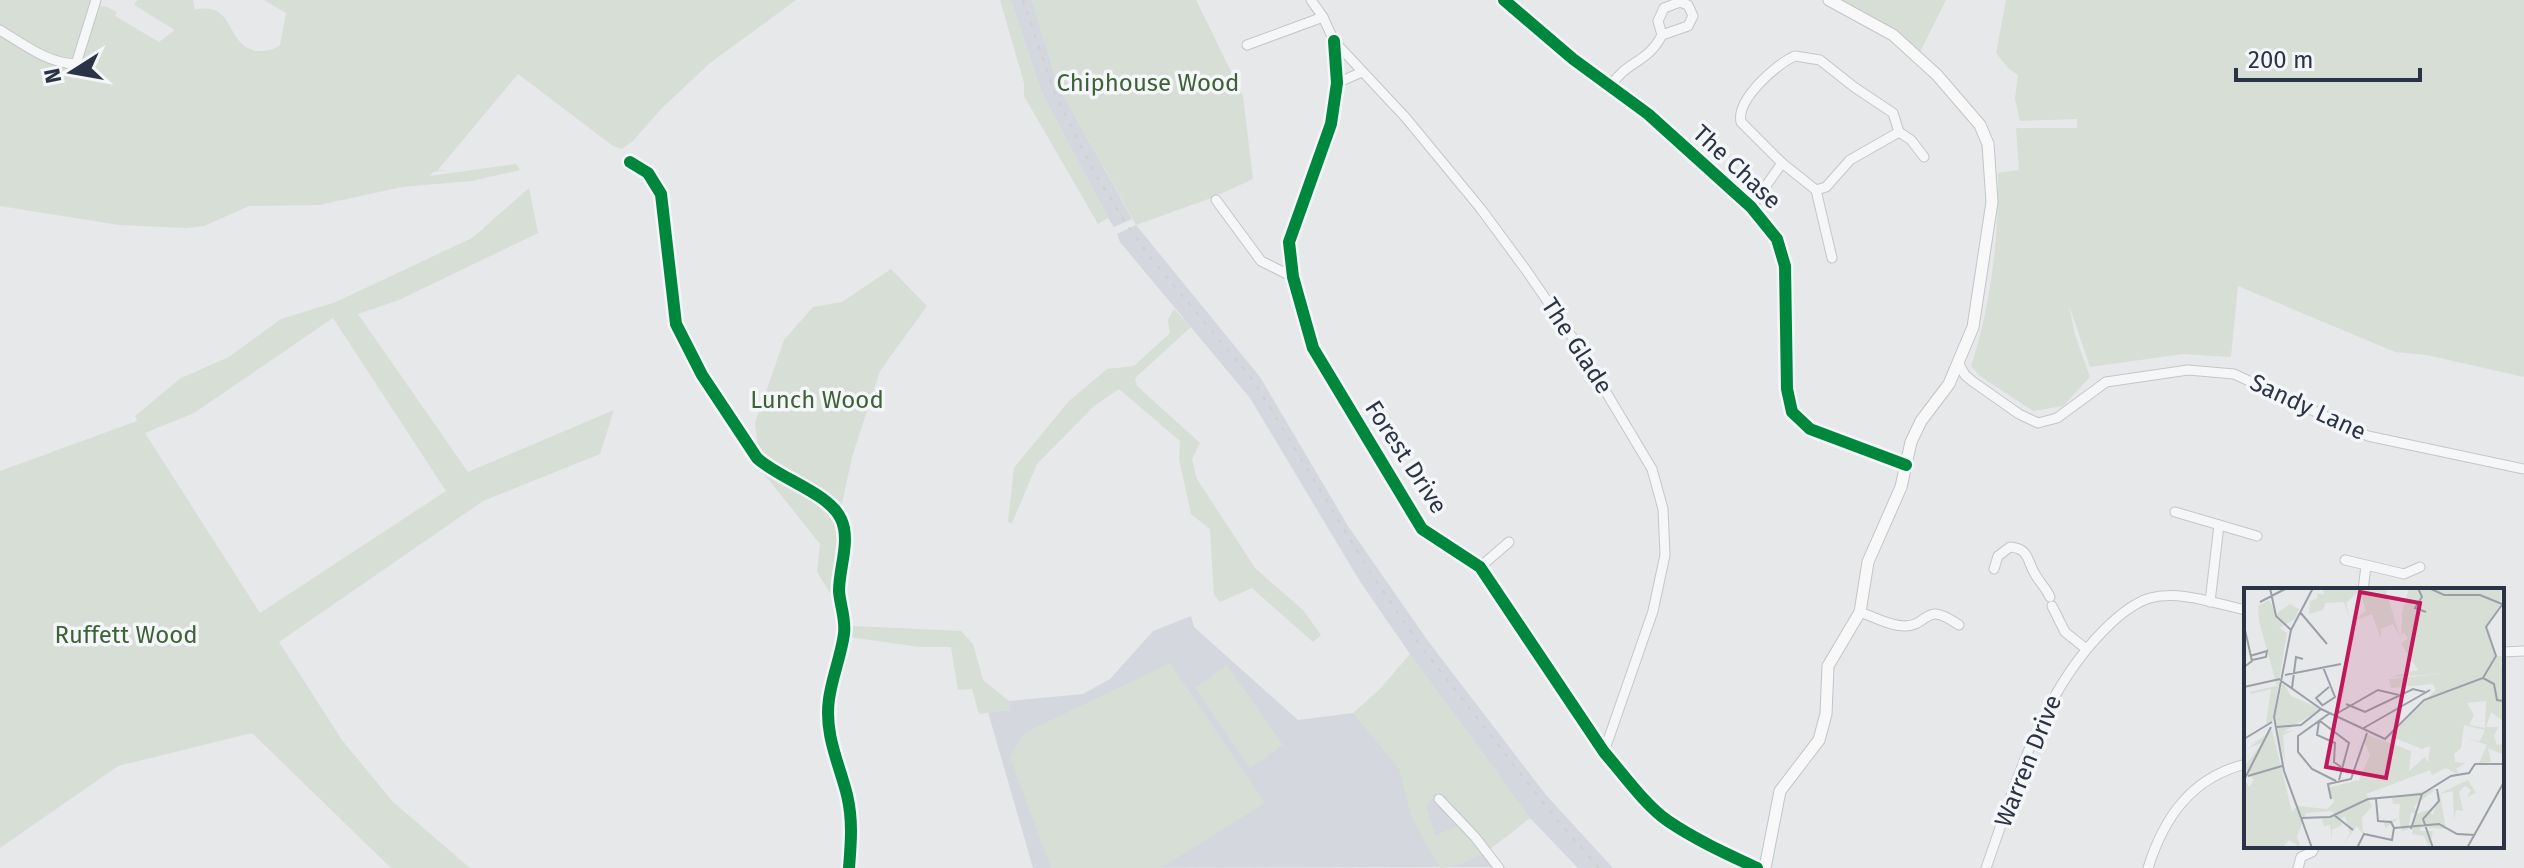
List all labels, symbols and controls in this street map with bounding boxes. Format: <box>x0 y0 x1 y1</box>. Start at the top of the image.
north arrow <box>32 32 112 112</box>
scale bar <box>2236 32 2420 82</box>
text: 200 m <box>2248 46 2314 74</box>
text: N <box>38 66 68 85</box>
park label: Chiphouse Wood <box>1057 69 1239 97</box>
street label: The Chase <box>1687 119 1787 215</box>
street label: The Glade <box>1536 293 1618 399</box>
street label: Sandy Lane <box>2246 368 2370 446</box>
park label: Lunch Wood <box>750 386 884 414</box>
street label: Forest Drive <box>1359 395 1453 519</box>
inset map <box>2244 588 2504 848</box>
park label: Ruffett Wood <box>54 621 198 649</box>
street label: Warren Drive <box>1989 691 2067 831</box>

